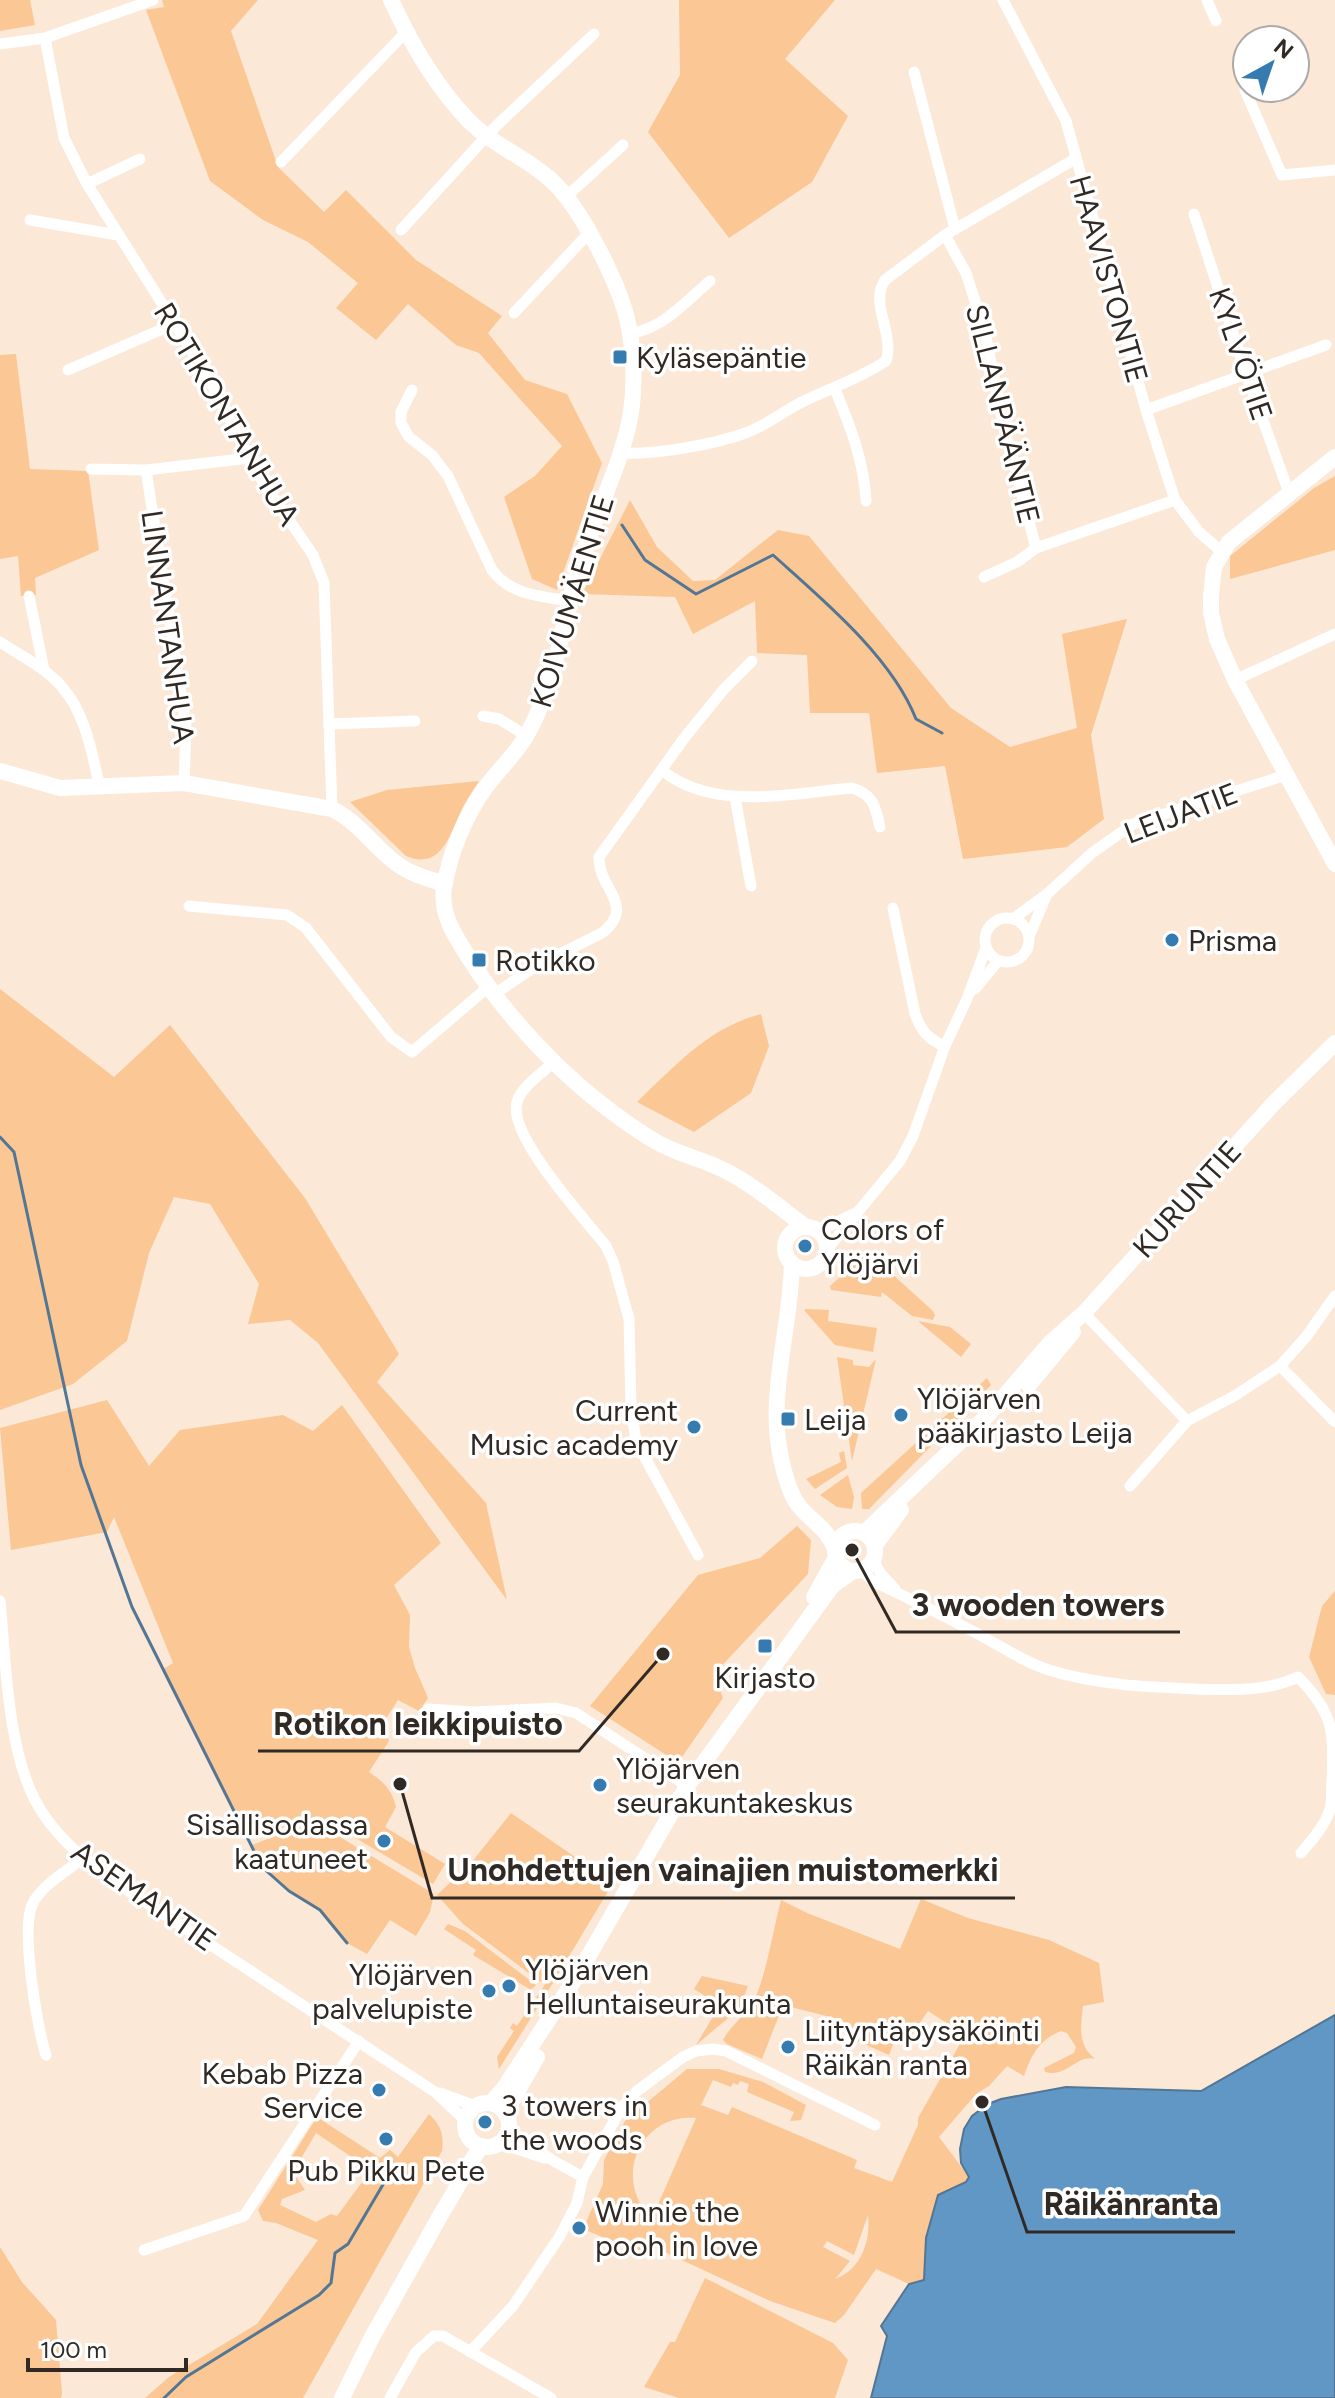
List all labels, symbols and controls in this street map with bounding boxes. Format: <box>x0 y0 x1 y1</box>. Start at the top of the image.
north arrow <box>1231 24 1311 104</box>
text: N <box>1268 33 1299 65</box>
street label: HAAVISTONTIE <box>1062 171 1156 387</box>
street label: KYLVÖTIE <box>1201 283 1281 425</box>
street label: ROTIKONTANHUA <box>146 296 308 533</box>
street label: SILLANPÄÄNTIE <box>958 300 1048 528</box>
place label: Kyläsepäntie <box>636 339 806 376</box>
marker: Kyläsepäntie <box>611 348 629 366</box>
street label: KOIVUMÄENTIE <box>522 490 622 712</box>
street label: LINNANTANHUA <box>133 508 203 747</box>
street label: LEIJATIE <box>1119 774 1243 852</box>
place label: Prisma <box>1188 922 1277 959</box>
marker: Prisma <box>1163 931 1181 949</box>
place label: Rotikko <box>495 942 596 979</box>
marker: Rotikko <box>470 951 488 969</box>
street label: KURUNTIE <box>1125 1133 1249 1265</box>
place label: Colors of Ylöjärvi <box>821 1211 944 1282</box>
marker: Colors of Ylöjärvi <box>796 1237 814 1255</box>
place label: Ylöjärven pääkirjasto Leija <box>917 1380 1133 1451</box>
place label: Current Music academy <box>469 1392 678 1463</box>
place label: Leija <box>804 1401 866 1438</box>
marker: Ylöjärven pääkirjasto Leija <box>892 1406 910 1424</box>
marker: Leija <box>779 1410 797 1428</box>
marker: Current Music academy <box>685 1418 703 1436</box>
callout: 3 wooden towers <box>896 1576 1180 1632</box>
text: 3 wooden towers <box>912 1586 1164 1624</box>
marker: Kirjasto <box>756 1637 774 1655</box>
place label: Kirjasto <box>714 1659 816 1696</box>
callout: Rotikon leikkipuisto <box>258 1695 579 1751</box>
text: Rotikon leikkipuisto <box>273 1705 563 1743</box>
place label: Ylöjärven seurakuntakeskus <box>616 1750 853 1821</box>
marker: Ylöjärven seurakuntakeskus <box>591 1776 609 1794</box>
place label: Sisällisodassa kaatuneet <box>186 1806 368 1877</box>
marker: Sisällisodassa kaatuneet <box>375 1832 393 1850</box>
street label: ASEMANTIE <box>65 1833 223 1959</box>
callout: Unohdettujen vainajien muistomerkki <box>432 1842 1015 1898</box>
text: Unohdettujen vainajien muistomerkki <box>447 1851 999 1889</box>
place label: Ylöjärven Helluntaiseurakunta <box>525 1951 791 2022</box>
place label: Ylöjärven palvelupiste <box>312 1956 473 2027</box>
marker: Ylöjärven Helluntaiseurakunta <box>500 1977 518 1995</box>
marker: Ylöjärven palvelupiste <box>480 1982 498 2000</box>
place label: Liityntäpysäköinti Räikän ranta <box>804 2012 1040 2083</box>
marker: Liityntäpysäköinti Räikän ranta <box>779 2038 797 2056</box>
place label: Kebab Pizza Service <box>202 2055 363 2126</box>
marker: Kebab Pizza Service <box>370 2081 388 2099</box>
place label: 3 towers in the woods <box>501 2087 648 2158</box>
marker: 3 towers in the woods <box>476 2113 494 2131</box>
marker: Pub Pikku Pete <box>377 2130 395 2148</box>
place label: Pub Pikku Pete <box>287 2152 485 2189</box>
callout: Räikänranta <box>1027 2176 1235 2232</box>
text: Räikänranta <box>1043 2185 1219 2223</box>
place label: Winnie the pooh in love <box>595 2193 758 2264</box>
marker: Winnie the pooh in love <box>570 2219 588 2237</box>
scale bar <box>28 2322 186 2372</box>
text: 100 m <box>40 2335 107 2364</box>

